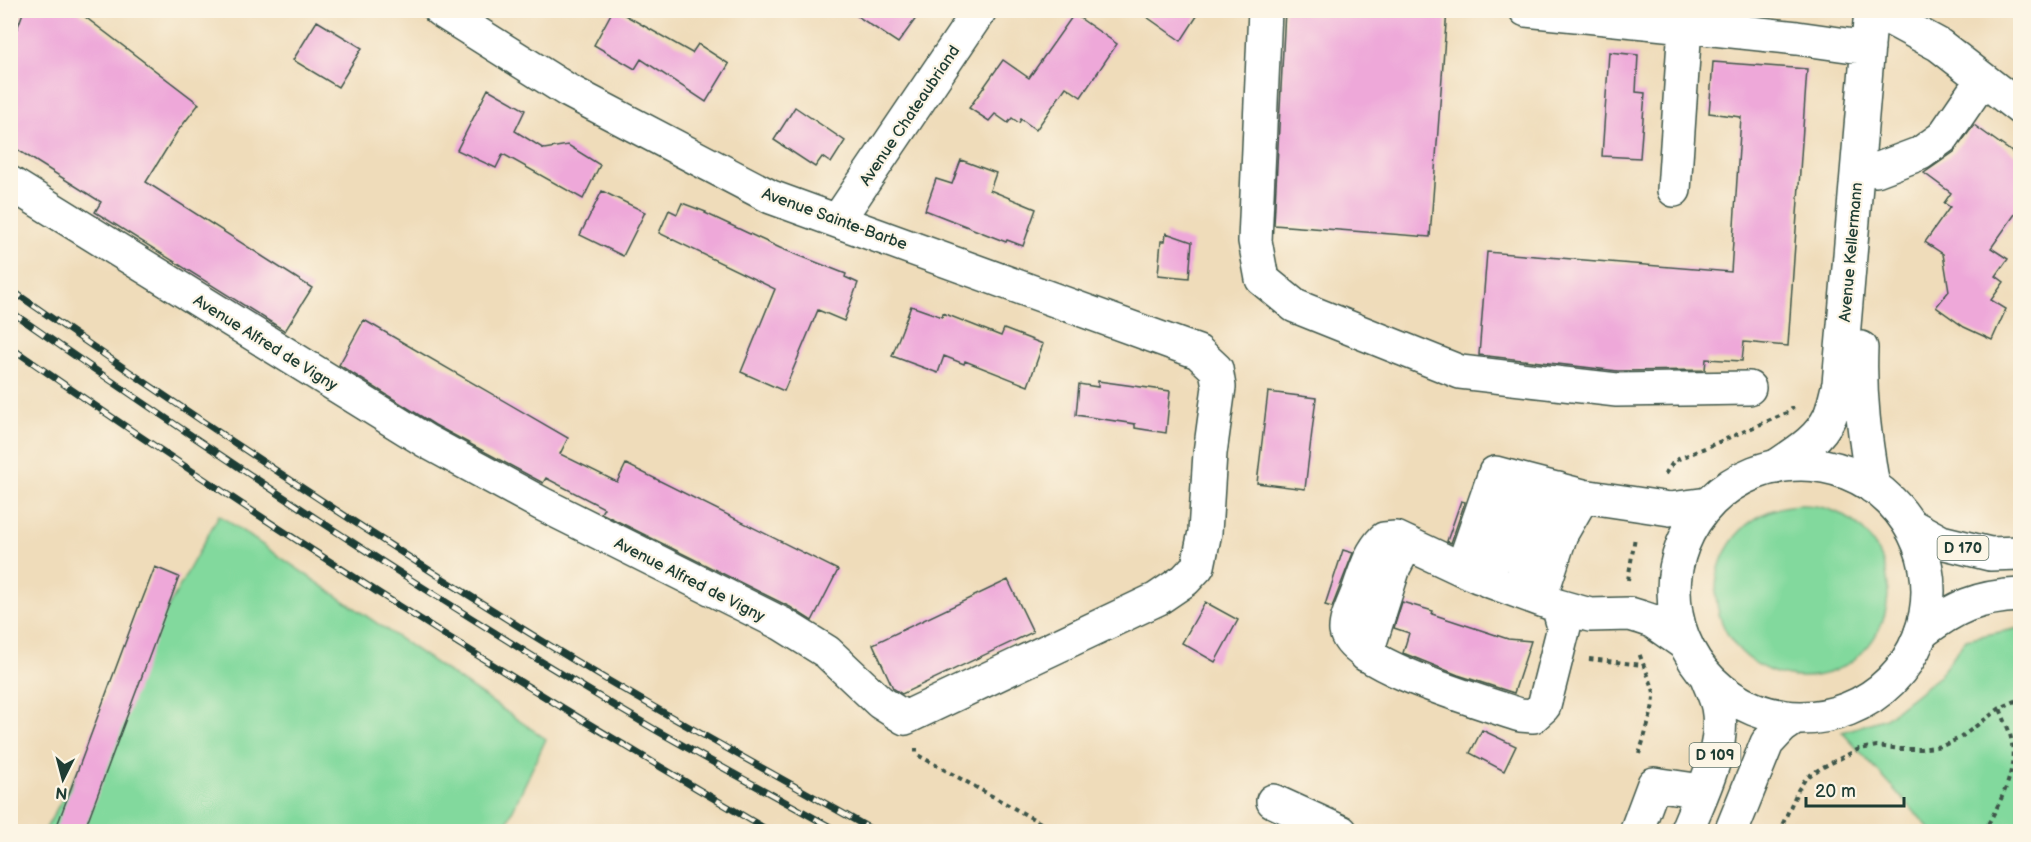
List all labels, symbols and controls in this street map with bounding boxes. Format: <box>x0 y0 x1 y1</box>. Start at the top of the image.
street label: Avenue Chateaubriand <box>856 42 964 190</box>
street label: Avenue Kellermann <box>1836 181 1867 323</box>
street label: Avenue Sainte-Barbe <box>759 184 910 255</box>
street label: Avenue Alfred de Vigny <box>190 291 341 396</box>
street label: Avenue Alfred de Vigny <box>611 534 768 627</box>
road number: D 170 <box>1938 536 1988 560</box>
road number: D 109 <box>1690 743 1740 767</box>
north arrow <box>33 749 93 809</box>
scale bar <box>1806 770 1904 808</box>
text: 20 m <box>1815 781 1856 802</box>
text: N <box>55 782 69 803</box>

